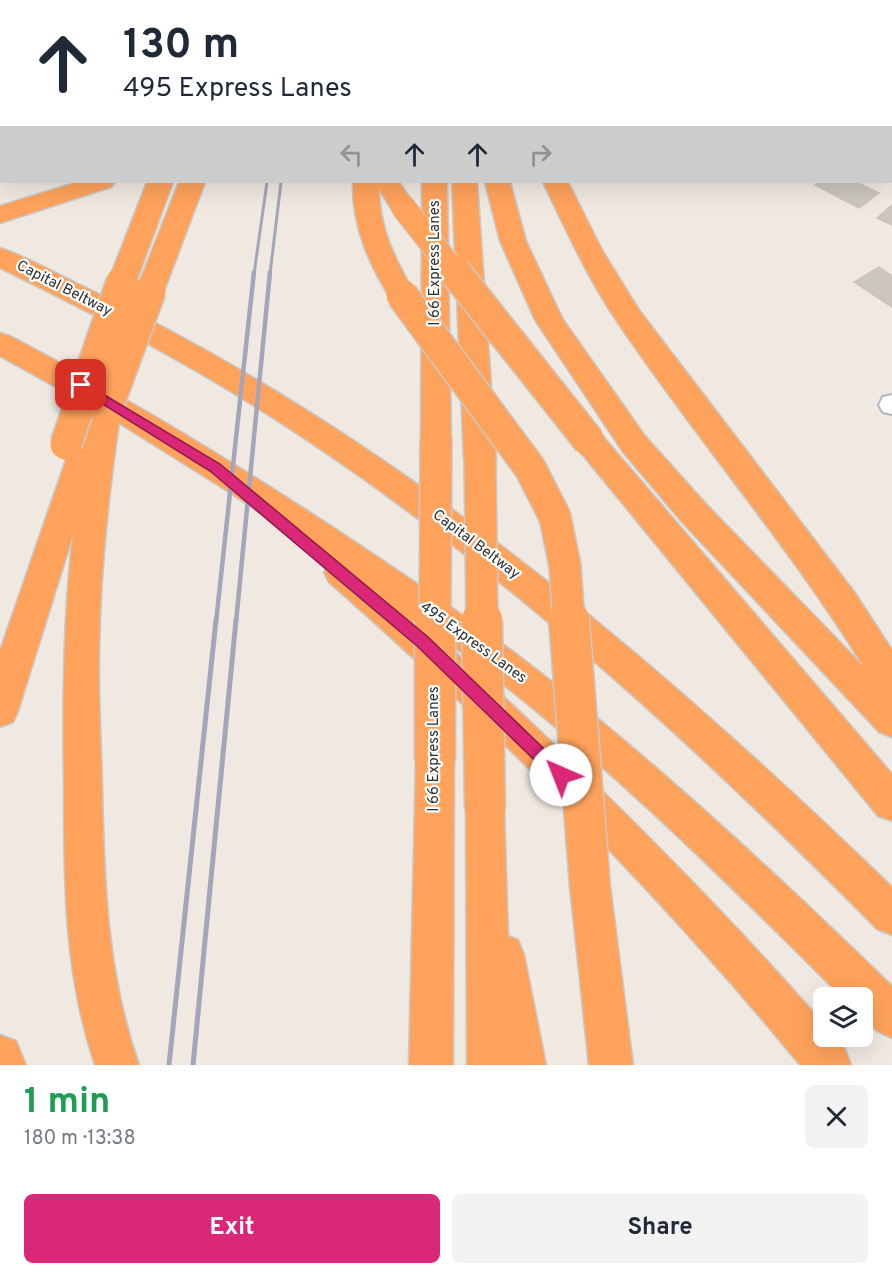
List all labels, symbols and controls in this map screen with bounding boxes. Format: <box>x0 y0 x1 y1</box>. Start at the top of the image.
text: 130 m <box>123 20 239 73</box>
icon: ahead <box>24 24 102 102</box>
text: 495 Express Lanes <box>123 72 352 106</box>
icon: left <box>335 138 368 171</box>
icon: ahead <box>398 138 431 171</box>
icon: ahead <box>461 138 494 171</box>
icon: right <box>524 138 557 171</box>
street label: I 66 Express Lanes <box>426 200 445 326</box>
street label: Capital Beltway <box>13 257 115 321</box>
pin <box>55 359 106 410</box>
icon: arrive <box>64 368 97 401</box>
street label: Capital Beltway <box>428 506 524 584</box>
street label: 495 Express Lanes <box>416 598 530 688</box>
street label: I 66 Express Lanes <box>425 686 444 812</box>
position arrow <box>529 743 593 807</box>
map controls <box>813 987 873 1047</box>
button: layers <box>813 987 873 1047</box>
text: 1 min <box>24 1080 110 1126</box>
button: close <box>805 1085 868 1148</box>
text: 180 m · 13:38 <box>24 1126 136 1152</box>
button: Exit <box>24 1194 440 1263</box>
button: Share <box>452 1194 868 1263</box>

